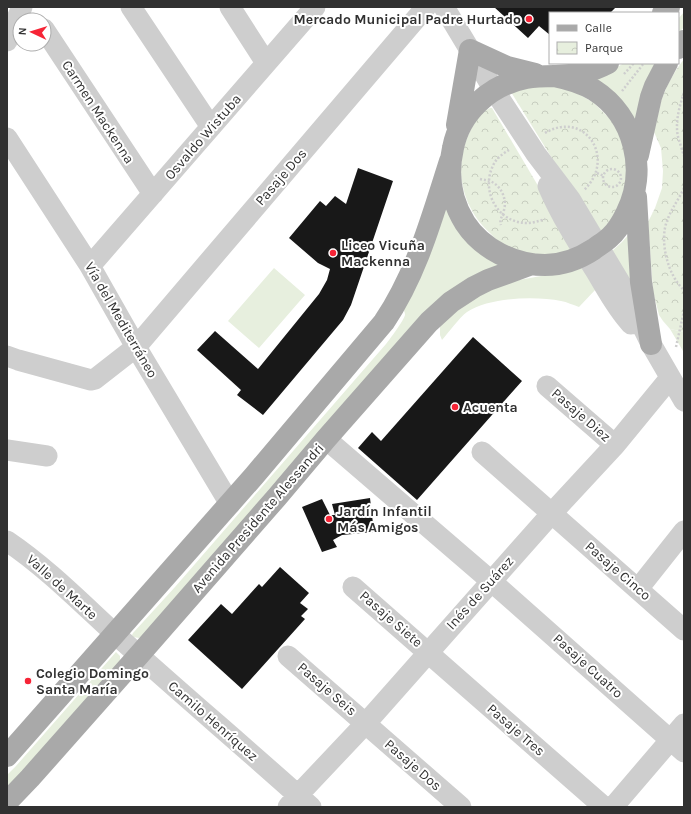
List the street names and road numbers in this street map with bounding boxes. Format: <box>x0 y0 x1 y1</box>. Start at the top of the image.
street label: Carmen Mackenna <box>58 57 138 167</box>
street label: Osvaldo Wistuba <box>161 91 245 183</box>
street label: Pasaje Dos <box>252 145 310 209</box>
street label: Vía del Mediterráneo <box>81 259 161 381</box>
street label: Pasaje Diez <box>548 385 614 445</box>
street label: Avenida Presidente Alessandri <box>188 440 328 596</box>
street label: Pasaje Cinco <box>582 538 654 604</box>
street label: Valle de Marte <box>23 551 101 623</box>
street label: Inés de Suárez <box>443 553 517 633</box>
street label: Pasaje Siete <box>356 587 426 651</box>
street label: Pasaje Cuatro <box>550 630 626 702</box>
street label: Pasaje Seis <box>294 659 360 719</box>
street label: Camilo Henríquez <box>165 677 261 765</box>
street label: Pasaje Tres <box>484 700 548 760</box>
street label: Pasaje Dos <box>381 736 445 794</box>

